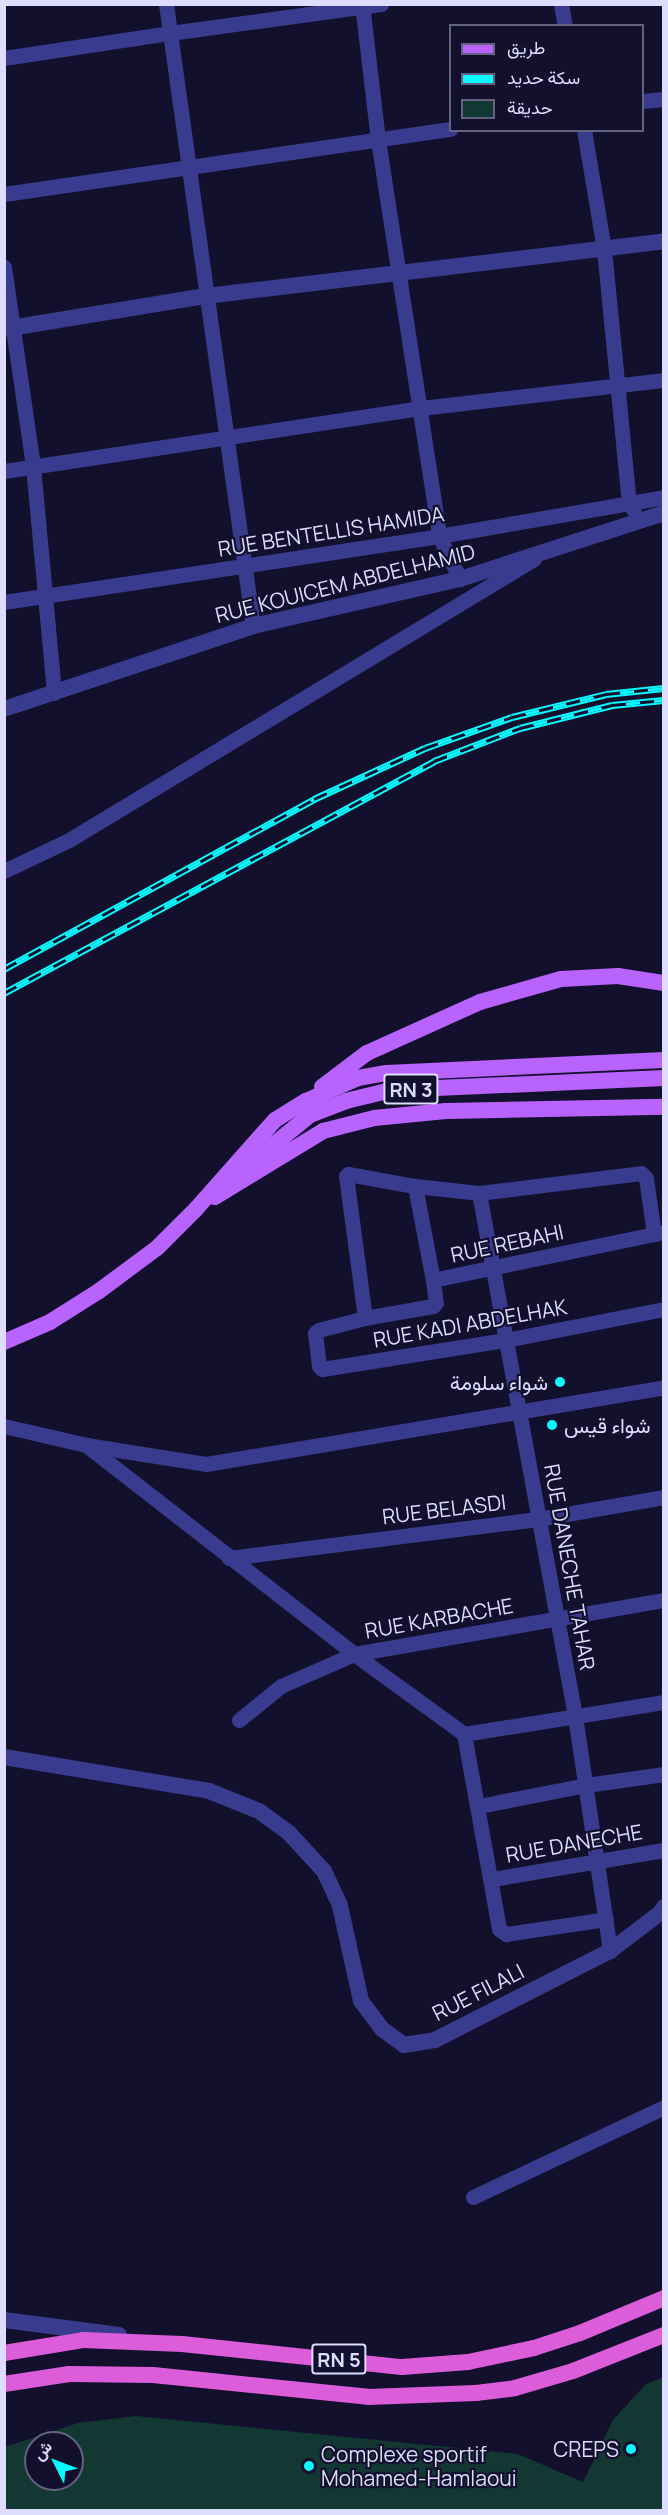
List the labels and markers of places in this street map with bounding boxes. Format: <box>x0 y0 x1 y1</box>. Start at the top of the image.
place label: شواء سلومة <box>450 1369 548 1395</box>
marker: شواء سلومة <box>553 1375 567 1389</box>
place label: شواء قيس <box>564 1412 651 1438</box>
marker: شواء قيس <box>545 1418 559 1432</box>
place label: CREPS <box>553 2436 619 2462</box>
place label: Complexe sportif Mohamed-Hamlaoui <box>321 2441 517 2491</box>
marker: CREPS <box>624 2442 638 2456</box>
marker: Complexe sportif Mohamed-Hamlaoui <box>302 2459 316 2473</box>

